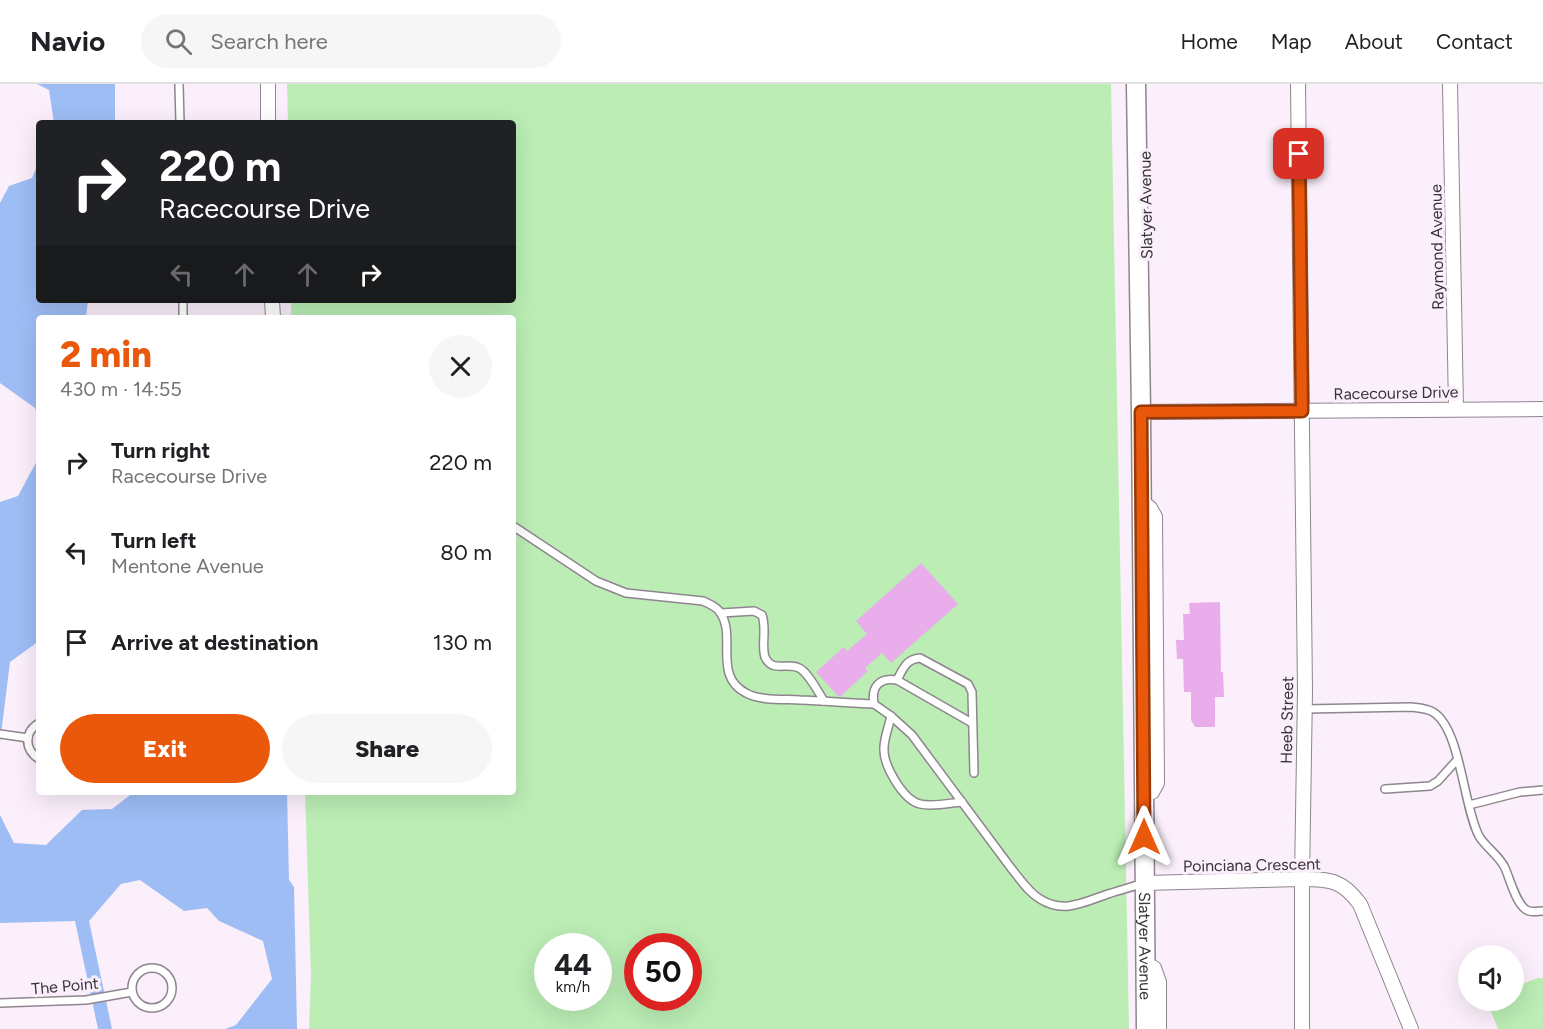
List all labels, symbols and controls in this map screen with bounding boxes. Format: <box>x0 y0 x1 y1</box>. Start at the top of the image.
search box <box>141 14 561 68</box>
text: Navio <box>30 24 105 58</box>
icon: search <box>162 25 195 58</box>
text: Search here <box>210 28 328 55</box>
text: Home <box>1181 29 1238 54</box>
text: Map <box>1271 29 1312 54</box>
text: About <box>1345 29 1403 54</box>
text: Contact <box>1436 29 1513 54</box>
pin <box>1273 128 1324 179</box>
icon: arrive <box>1282 137 1315 170</box>
text: 220 m <box>159 141 281 192</box>
icon: right <box>60 144 138 222</box>
street label: Slatyer Avenue <box>1136 151 1156 259</box>
street label: Raymond Avenue <box>1426 184 1448 310</box>
text: Racecourse Drive <box>159 192 370 225</box>
icon: left <box>165 258 198 291</box>
icon: ahead <box>228 258 261 291</box>
icon: ahead <box>291 258 324 291</box>
icon: right <box>354 258 387 291</box>
text: 2 min <box>60 333 152 376</box>
button: close <box>429 335 492 398</box>
text: 430 m · 14:55 <box>60 377 182 401</box>
street label: Racecourse Drive <box>1333 382 1459 404</box>
text: Turn right <box>111 437 210 464</box>
icon: right <box>60 446 93 479</box>
text: 220 m <box>429 449 492 476</box>
text: Racecourse Drive <box>111 464 267 488</box>
text: Turn left <box>111 527 197 554</box>
icon: left <box>60 536 93 569</box>
text: 80 m <box>440 539 492 566</box>
text: Mentone Avenue <box>111 554 264 578</box>
icon: arrive <box>60 626 93 659</box>
text: Arrive at destination <box>111 629 319 656</box>
text: 130 m <box>433 629 492 656</box>
street label: Heeb Street <box>1277 676 1297 764</box>
button: Exit <box>60 714 270 783</box>
button: Share <box>282 714 492 783</box>
position arrow <box>1112 805 1176 869</box>
street label: Poinciana Crescent <box>1183 854 1321 876</box>
street label: Slatyer Avenue <box>1135 892 1155 1000</box>
speed limit sign: 50 <box>624 933 702 1011</box>
map controls <box>1458 945 1524 1011</box>
button: sound <box>1458 945 1524 1011</box>
text: 44 <box>554 946 592 983</box>
street label: The Point <box>31 974 99 998</box>
text: km/h <box>556 978 590 996</box>

